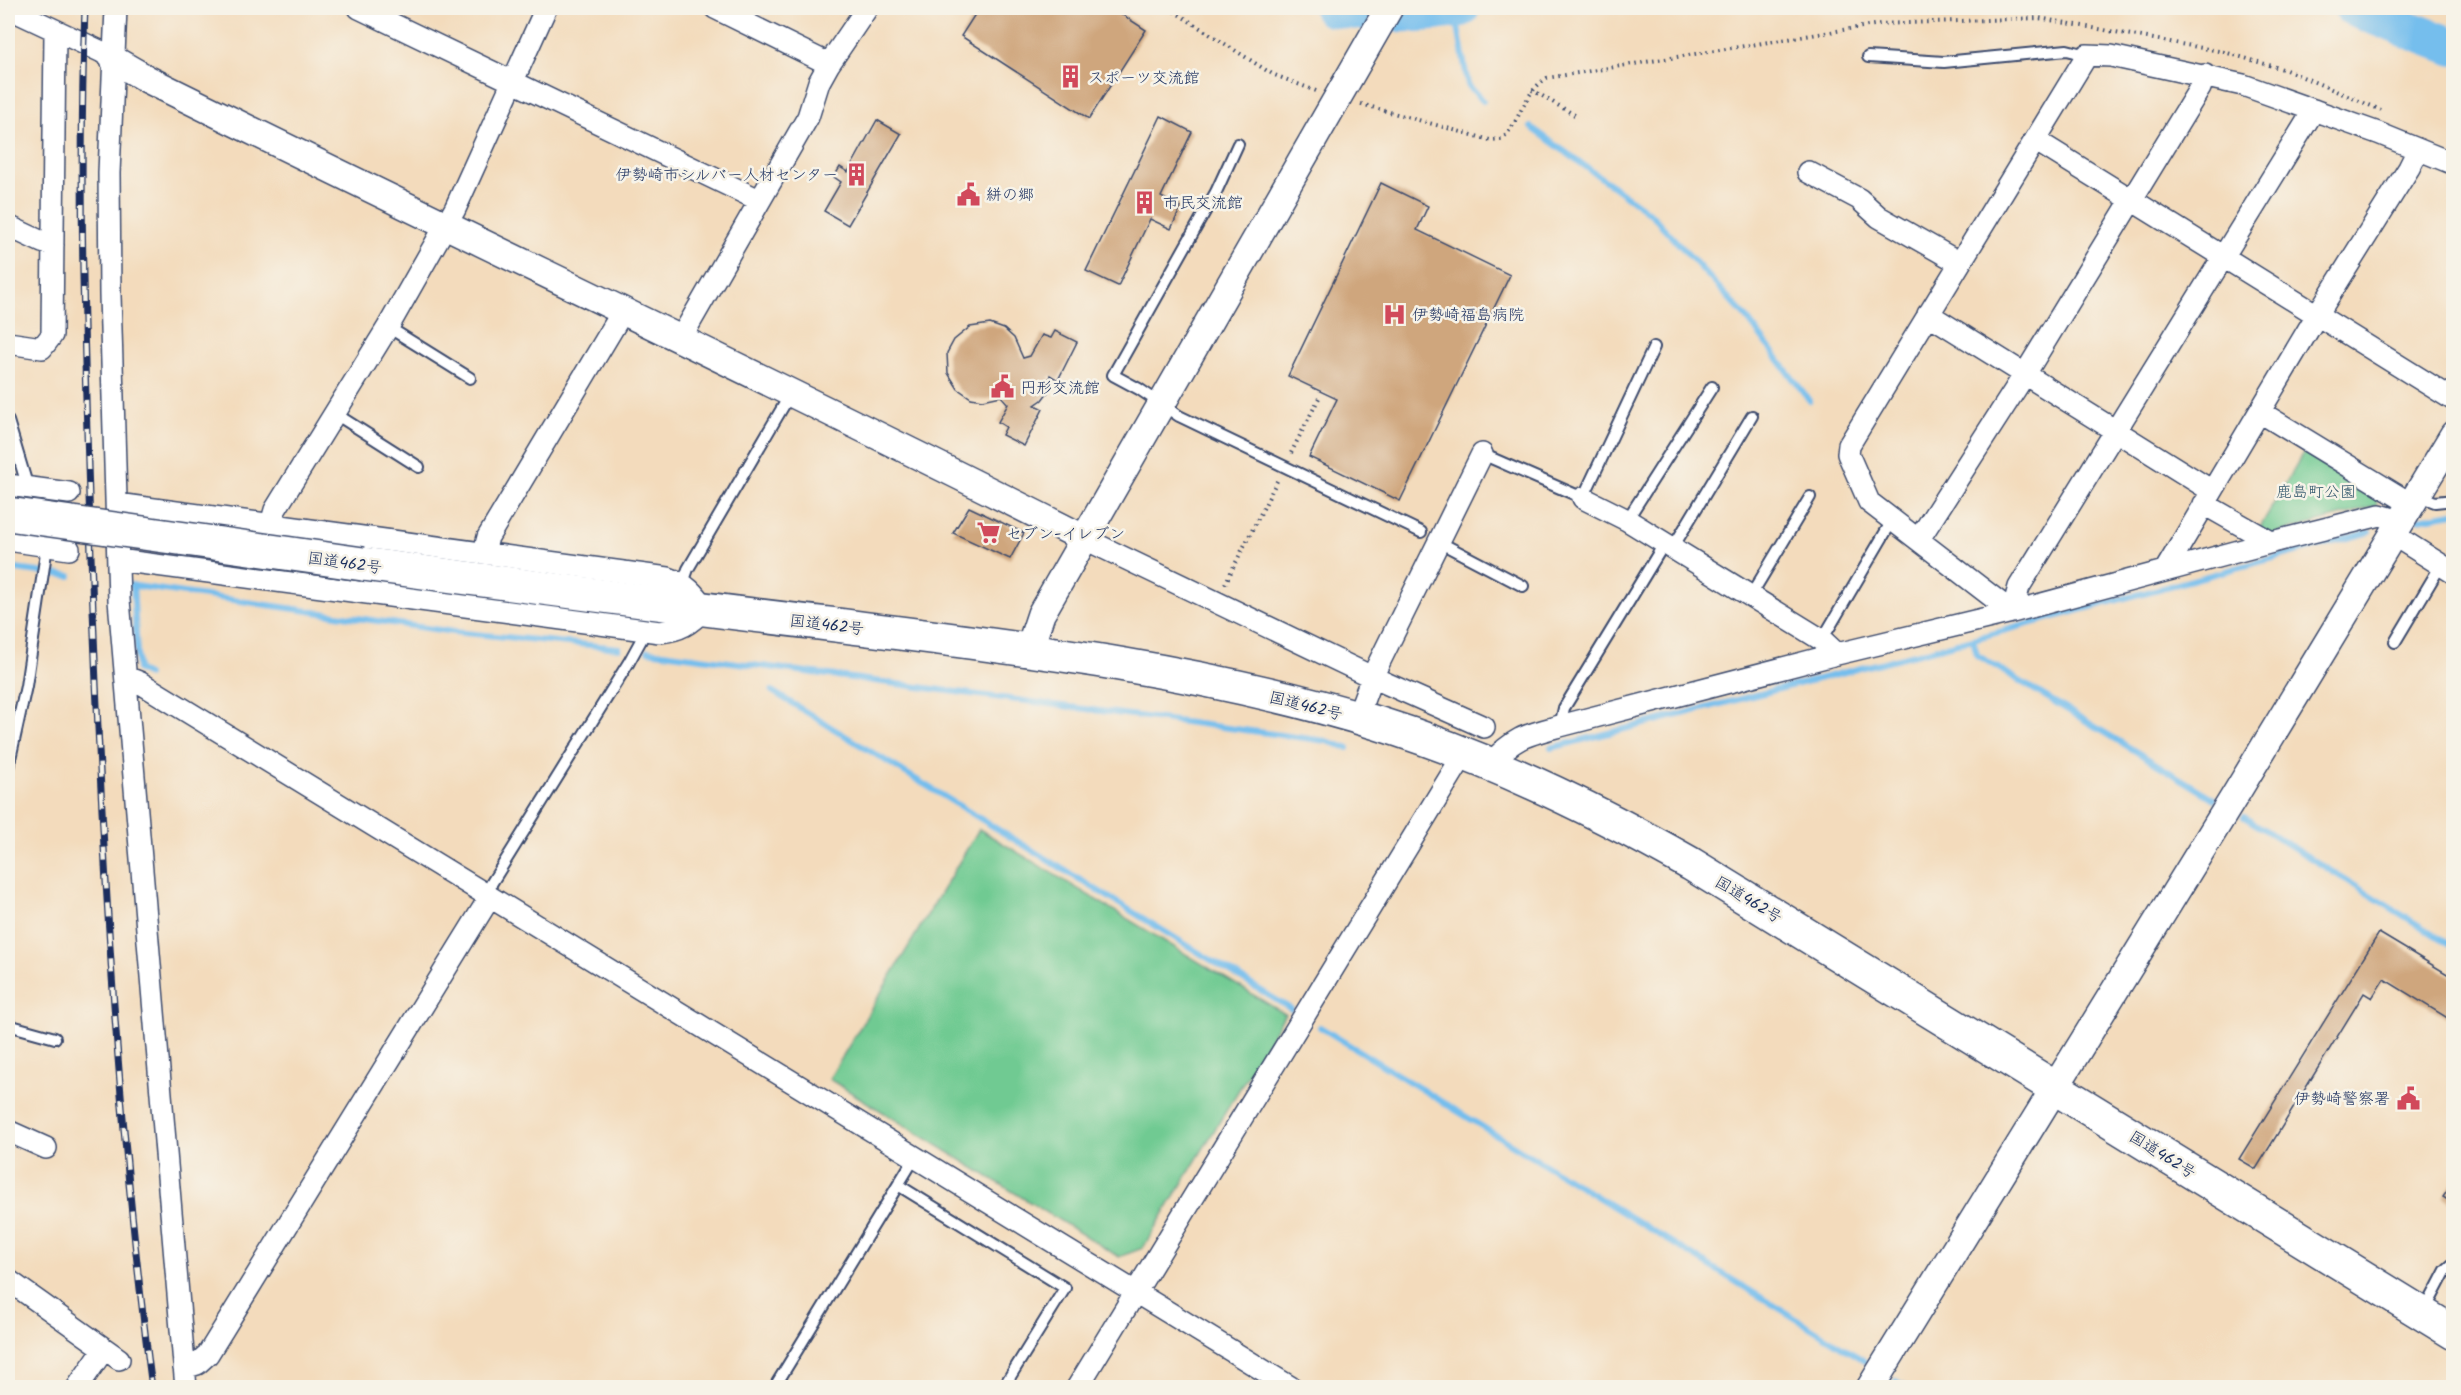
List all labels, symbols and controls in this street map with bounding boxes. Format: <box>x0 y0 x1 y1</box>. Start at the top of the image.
building icon: スポーツ交流館 <box>1057 64 1083 90</box>
place label: スポーツ交流館 <box>1088 66 1200 91</box>
building icon: 伊勢崎市シルバー人材センター <box>843 161 869 187</box>
place label: 伊勢崎市シルバー人材センター <box>616 163 838 188</box>
public building icon: 絣の郷 <box>955 181 981 207</box>
place label: 絣の郷 <box>986 183 1034 208</box>
building icon: 市民交流館 <box>1132 189 1158 215</box>
place label: 市民交流館 <box>1163 191 1243 216</box>
hospital icon: 伊勢崎福島病院 <box>1381 301 1407 327</box>
place label: 伊勢崎福島病院 <box>1412 303 1524 328</box>
public building icon: 円形交流館 <box>989 374 1015 400</box>
place label: 円形交流館 <box>1020 376 1100 401</box>
park label: 鹿島町公園 <box>2276 480 2356 505</box>
supermarket icon: セブン-イレブン <box>975 520 1001 546</box>
place label: セブン-イレブン <box>1006 522 1125 547</box>
street label: 国道462号 <box>306 546 384 581</box>
street label: 国道462号 <box>788 609 866 642</box>
street label: 国道462号 <box>1266 685 1345 728</box>
street label: 国道462号 <box>1710 870 1787 930</box>
public building icon: 伊勢崎警察署 <box>2395 1085 2421 1111</box>
place label: 伊勢崎警察署 <box>2294 1087 2390 1112</box>
street label: 国道462号 <box>2124 1125 2201 1186</box>

